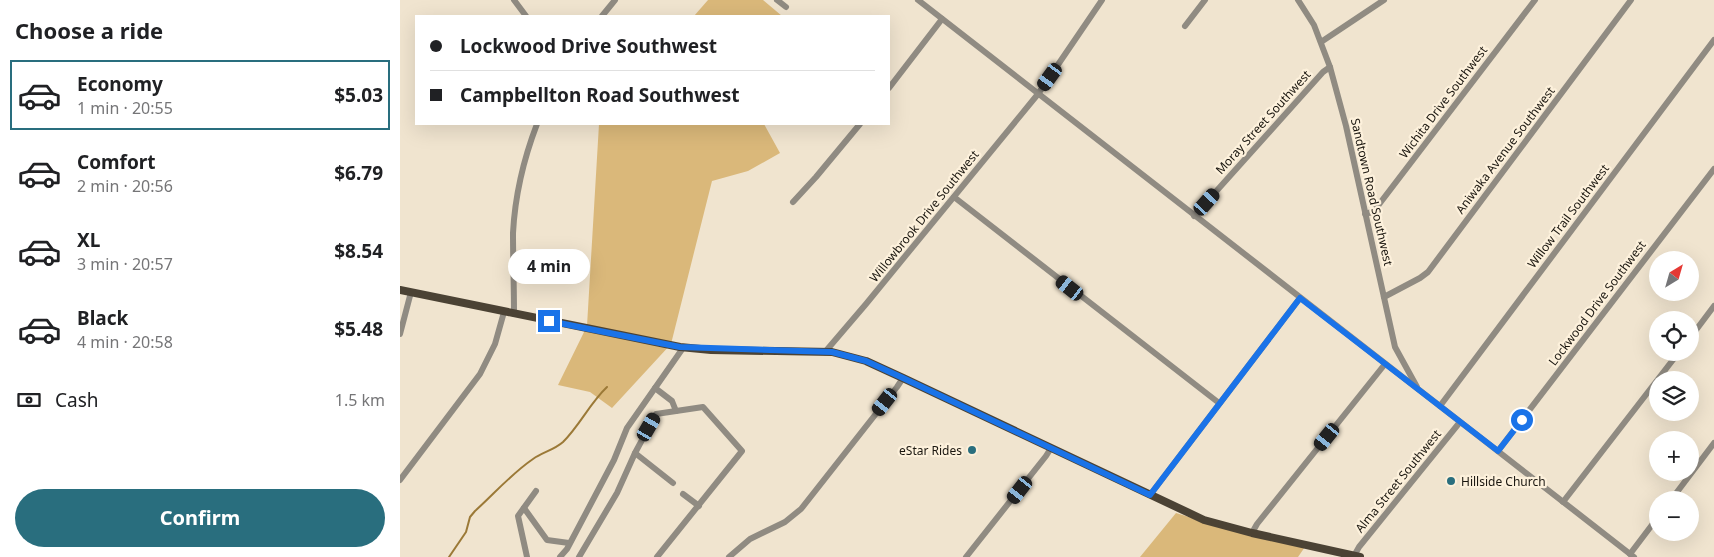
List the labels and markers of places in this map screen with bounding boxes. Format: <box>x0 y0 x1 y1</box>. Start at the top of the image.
place label: eStar Rides <box>899 442 962 459</box>
marker: eStar Rides <box>966 444 978 456</box>
place label: Hillside Church <box>1461 473 1546 490</box>
marker: Hillside Church <box>1445 475 1457 487</box>

